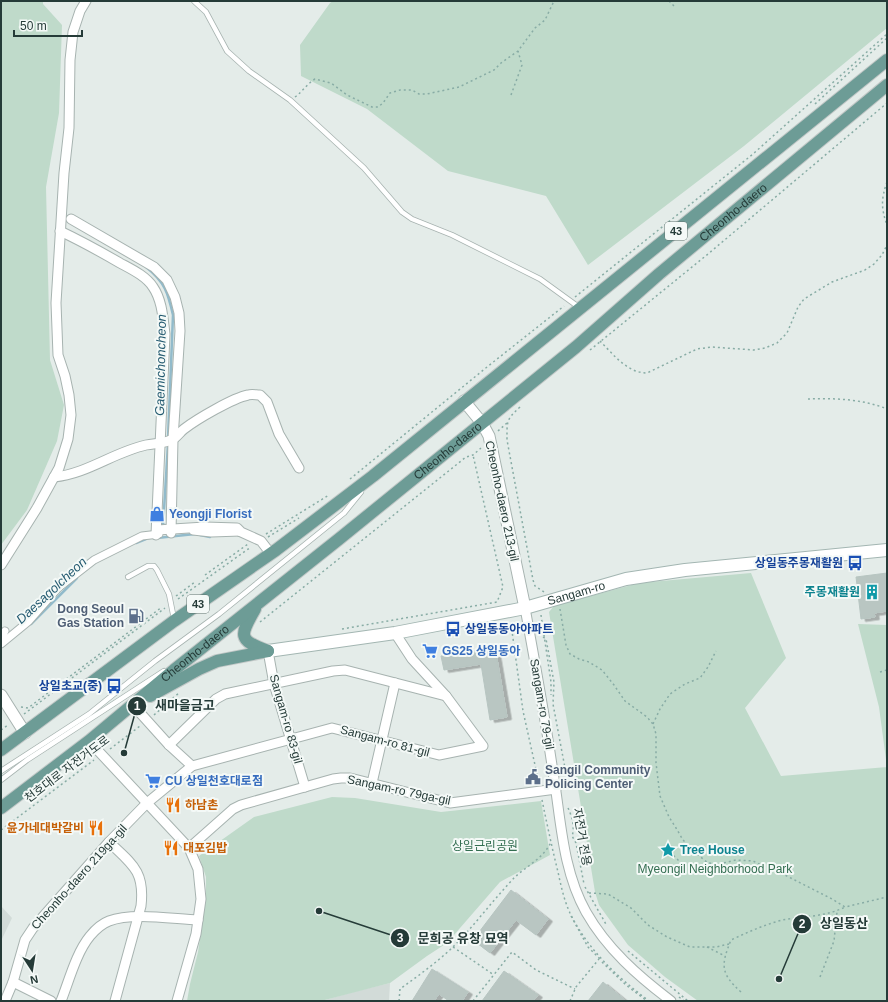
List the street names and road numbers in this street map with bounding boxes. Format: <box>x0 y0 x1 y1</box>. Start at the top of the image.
street label: Cheonho-daero <box>697 180 770 245</box>
road number: 43 <box>665 222 687 240</box>
street label: Cheonho-daero <box>411 419 485 483</box>
street label: Cheonho-daero 213-gil <box>482 440 522 562</box>
street label: Sangam-ro <box>546 578 607 608</box>
road number: 43 <box>187 595 209 613</box>
street label: Cheonho-daero <box>158 622 232 685</box>
street label: Sangam-ro 79-gil <box>527 657 557 751</box>
street label: Sangam-ro 83-gil <box>267 673 305 765</box>
street label: Sangam-ro 81-gil <box>339 722 431 760</box>
street label: 천호대로 자전거도로 <box>22 733 112 805</box>
street label: Sangam-ro 79ga-gil <box>346 772 452 808</box>
street label: 자전거 전용 <box>570 807 594 867</box>
street label: Cheonho-daero 219ga-gil <box>28 822 130 932</box>

